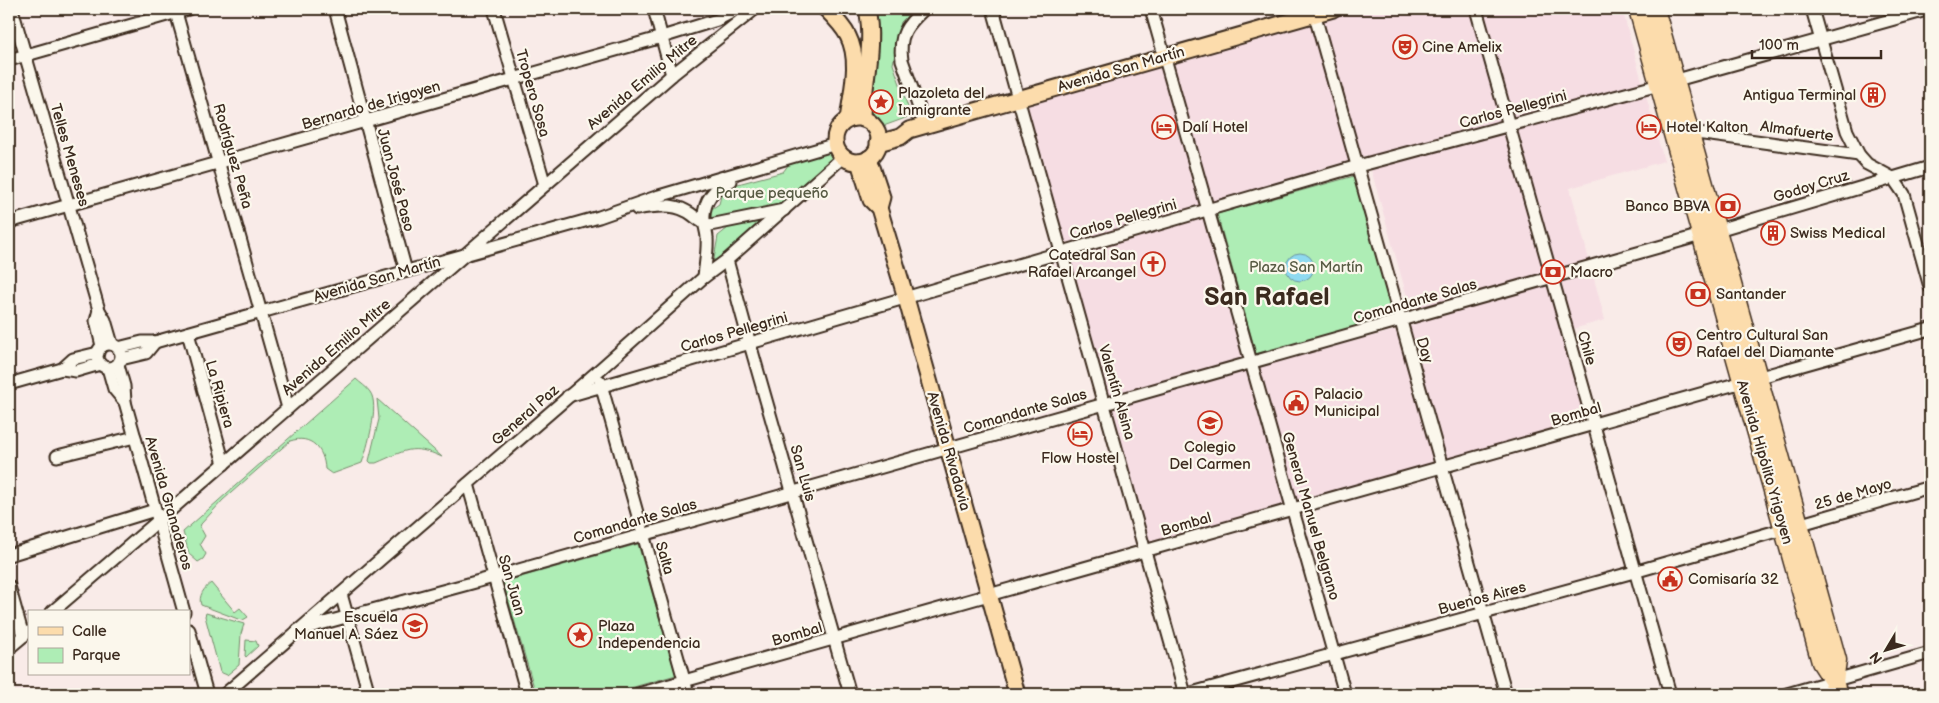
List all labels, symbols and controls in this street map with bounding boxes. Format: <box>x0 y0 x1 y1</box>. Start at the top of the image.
scale bar <box>1752 28 1880 60</box>
street label: Avenida Emilio Mitre <box>583 31 701 134</box>
theatre icon: Cine Amelix <box>1392 34 1418 60</box>
text: 100 m <box>1759 36 1799 55</box>
place label: Cine Amelix <box>1422 38 1502 57</box>
street label: Avenida San Martín <box>1055 42 1187 97</box>
street label: Tropero Sosa <box>511 47 554 139</box>
street label: Bernardo de Irigoyen <box>300 77 443 134</box>
building icon: Antigua Terminal <box>1860 82 1886 108</box>
place label: Plazoleta del Inmigrante <box>898 84 984 120</box>
street label: Carlos Pellegrini <box>1457 86 1569 133</box>
place label: Antigua Terminal <box>1743 86 1856 105</box>
place icon: Plazoleta del Inmigrante <box>868 89 894 115</box>
street label: Telles Meneses <box>46 101 93 209</box>
street label: Rodríguez Peña <box>208 101 257 211</box>
hotel icon: Dalí Hotel <box>1151 114 1177 140</box>
hotel icon: Hotel Kalton <box>1636 114 1662 140</box>
street label: Almafuerte <box>1759 117 1835 146</box>
place label: Dalí Hotel <box>1182 118 1248 137</box>
place label: Hotel Kalton <box>1666 118 1748 137</box>
street label: Juan José Paso <box>373 126 418 234</box>
street label: Godoy Cruz <box>1771 166 1852 207</box>
park label: Parque pequeño <box>715 184 829 203</box>
bank icon: Banco BBVA <box>1715 193 1741 219</box>
street label: Carlos Pellegrini <box>1067 195 1179 244</box>
place label: Banco BBVA <box>1625 197 1711 216</box>
building icon: Swiss Medical <box>1760 220 1786 246</box>
place label: Swiss Medical <box>1790 224 1885 243</box>
place label: Catedral San Rafael Arcangel <box>1028 246 1136 282</box>
church icon: Catedral San Rafael Arcangel <box>1140 251 1166 277</box>
street label: Avenida San Martín <box>311 252 443 307</box>
park label: Plaza San Martín <box>1249 258 1363 277</box>
bank icon: Macro <box>1540 259 1566 285</box>
place label: Macro <box>1570 263 1613 282</box>
street label: Comandante Salas <box>1351 275 1480 328</box>
bank icon: Santander <box>1685 281 1711 307</box>
district label: San Rafael <box>1204 282 1330 313</box>
place label: Santander <box>1716 285 1787 304</box>
street label: Avenida Emilio Mitre <box>278 295 395 400</box>
street label: Carlos Pellegrini <box>678 308 790 357</box>
place label: Centro Cultural San Rafael del Diamante <box>1696 326 1834 362</box>
street label: Chile <box>1573 329 1600 367</box>
theatre icon: Centro Cultural San Rafael del Diamante <box>1666 331 1692 357</box>
street label: Day <box>1412 335 1437 365</box>
street label: Valentín Alsina <box>1094 342 1139 442</box>
street label: La Ripiera <box>201 358 238 430</box>
street label: Avenida Hipólito Yrigoyen <box>1732 378 1797 547</box>
street label: General Paz <box>488 380 564 450</box>
street label: Comandante Salas <box>961 385 1090 438</box>
place label: Palacio Municipal <box>1314 385 1379 421</box>
street label: Avenida Rivadavia <box>922 389 975 513</box>
public building icon: Palacio Municipal <box>1283 390 1309 416</box>
street label: Bombal <box>1549 398 1604 431</box>
school or university icon: Colegio Del Carmen <box>1197 410 1223 436</box>
hotel icon: Flow Hostel <box>1067 421 1093 447</box>
street label: General Manuel Belgrano <box>1277 430 1344 603</box>
street label: Avenida Granaderos <box>140 434 197 573</box>
place label: Colegio Del Carmen <box>1169 438 1251 474</box>
street label: San Luis <box>785 443 820 504</box>
place label: Flow Hostel <box>1041 449 1119 468</box>
street label: 25 de Mayo <box>1812 474 1894 515</box>
street label: Comandante Salas <box>571 495 700 548</box>
street label: Bombal <box>1159 508 1214 541</box>
street label: Salta <box>651 539 678 577</box>
street label: San Juan <box>494 553 529 618</box>
public building icon: Comisaría 32 <box>1657 566 1683 592</box>
place label: Comisaría 32 <box>1688 570 1779 589</box>
street label: Buenos Aires <box>1436 577 1529 619</box>
place label: Escuela Manuel A. Sáez <box>294 608 399 644</box>
legend <box>28 610 190 676</box>
school or university icon: Escuela Manuel A. Sáez <box>402 613 428 639</box>
place label: Plaza Independencia <box>598 617 701 653</box>
street label: Bombal <box>770 618 825 651</box>
text: Calle <box>72 622 107 641</box>
place icon: Plaza Independencia <box>567 622 593 648</box>
north arrow <box>1862 626 1912 676</box>
text: Parque <box>72 646 121 665</box>
text: N <box>1866 648 1886 667</box>

